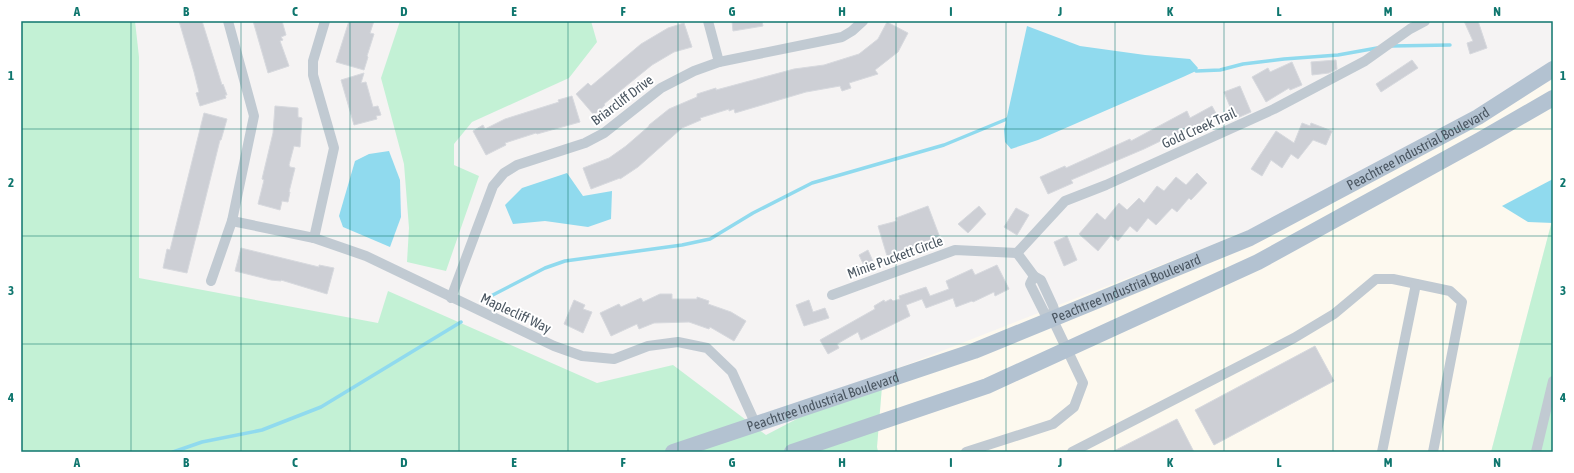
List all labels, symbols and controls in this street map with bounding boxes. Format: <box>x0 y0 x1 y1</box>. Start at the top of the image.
text: A <box>73 4 81 19</box>
text: B <box>183 4 190 19</box>
text: C <box>292 4 298 19</box>
text: D <box>400 4 408 19</box>
text: E <box>511 4 517 19</box>
text: F <box>620 4 626 19</box>
text: G <box>729 4 736 19</box>
text: H <box>838 4 846 19</box>
text: I <box>949 4 953 19</box>
text: J <box>1057 4 1062 19</box>
text: K <box>1167 4 1174 19</box>
text: L <box>1276 4 1282 19</box>
text: M <box>1384 4 1393 19</box>
text: N <box>1493 4 1501 19</box>
text: 1 <box>8 68 14 83</box>
text: 1 <box>1560 68 1566 83</box>
street label: Briarcliff Drive <box>588 72 656 128</box>
street label: Gold Creek Trail <box>1159 104 1239 152</box>
street label: Peachtree Industrial Boulevard <box>1344 104 1492 193</box>
text: 2 <box>8 175 14 190</box>
text: 2 <box>1560 175 1566 190</box>
street label: Minie Puckett Circle <box>845 232 945 282</box>
street label: Peachtree Industrial Boulevard <box>1049 251 1203 326</box>
text: 3 <box>8 283 14 298</box>
text: 3 <box>1560 283 1566 298</box>
street label: Maplecliff Way <box>478 290 554 336</box>
street label: Peachtree Industrial Boulevard <box>745 369 901 435</box>
text: 4 <box>7 390 14 405</box>
text: 4 <box>1559 390 1566 405</box>
text: A <box>73 455 81 470</box>
text: B <box>183 455 190 470</box>
text: C <box>292 455 298 470</box>
text: D <box>400 455 408 470</box>
text: E <box>511 455 517 470</box>
text: F <box>620 455 626 470</box>
text: G <box>729 455 736 470</box>
text: H <box>838 455 846 470</box>
text: I <box>949 455 953 470</box>
text: J <box>1057 455 1062 470</box>
text: K <box>1167 455 1174 470</box>
text: L <box>1276 455 1282 470</box>
text: M <box>1384 455 1393 470</box>
text: N <box>1493 455 1501 470</box>

